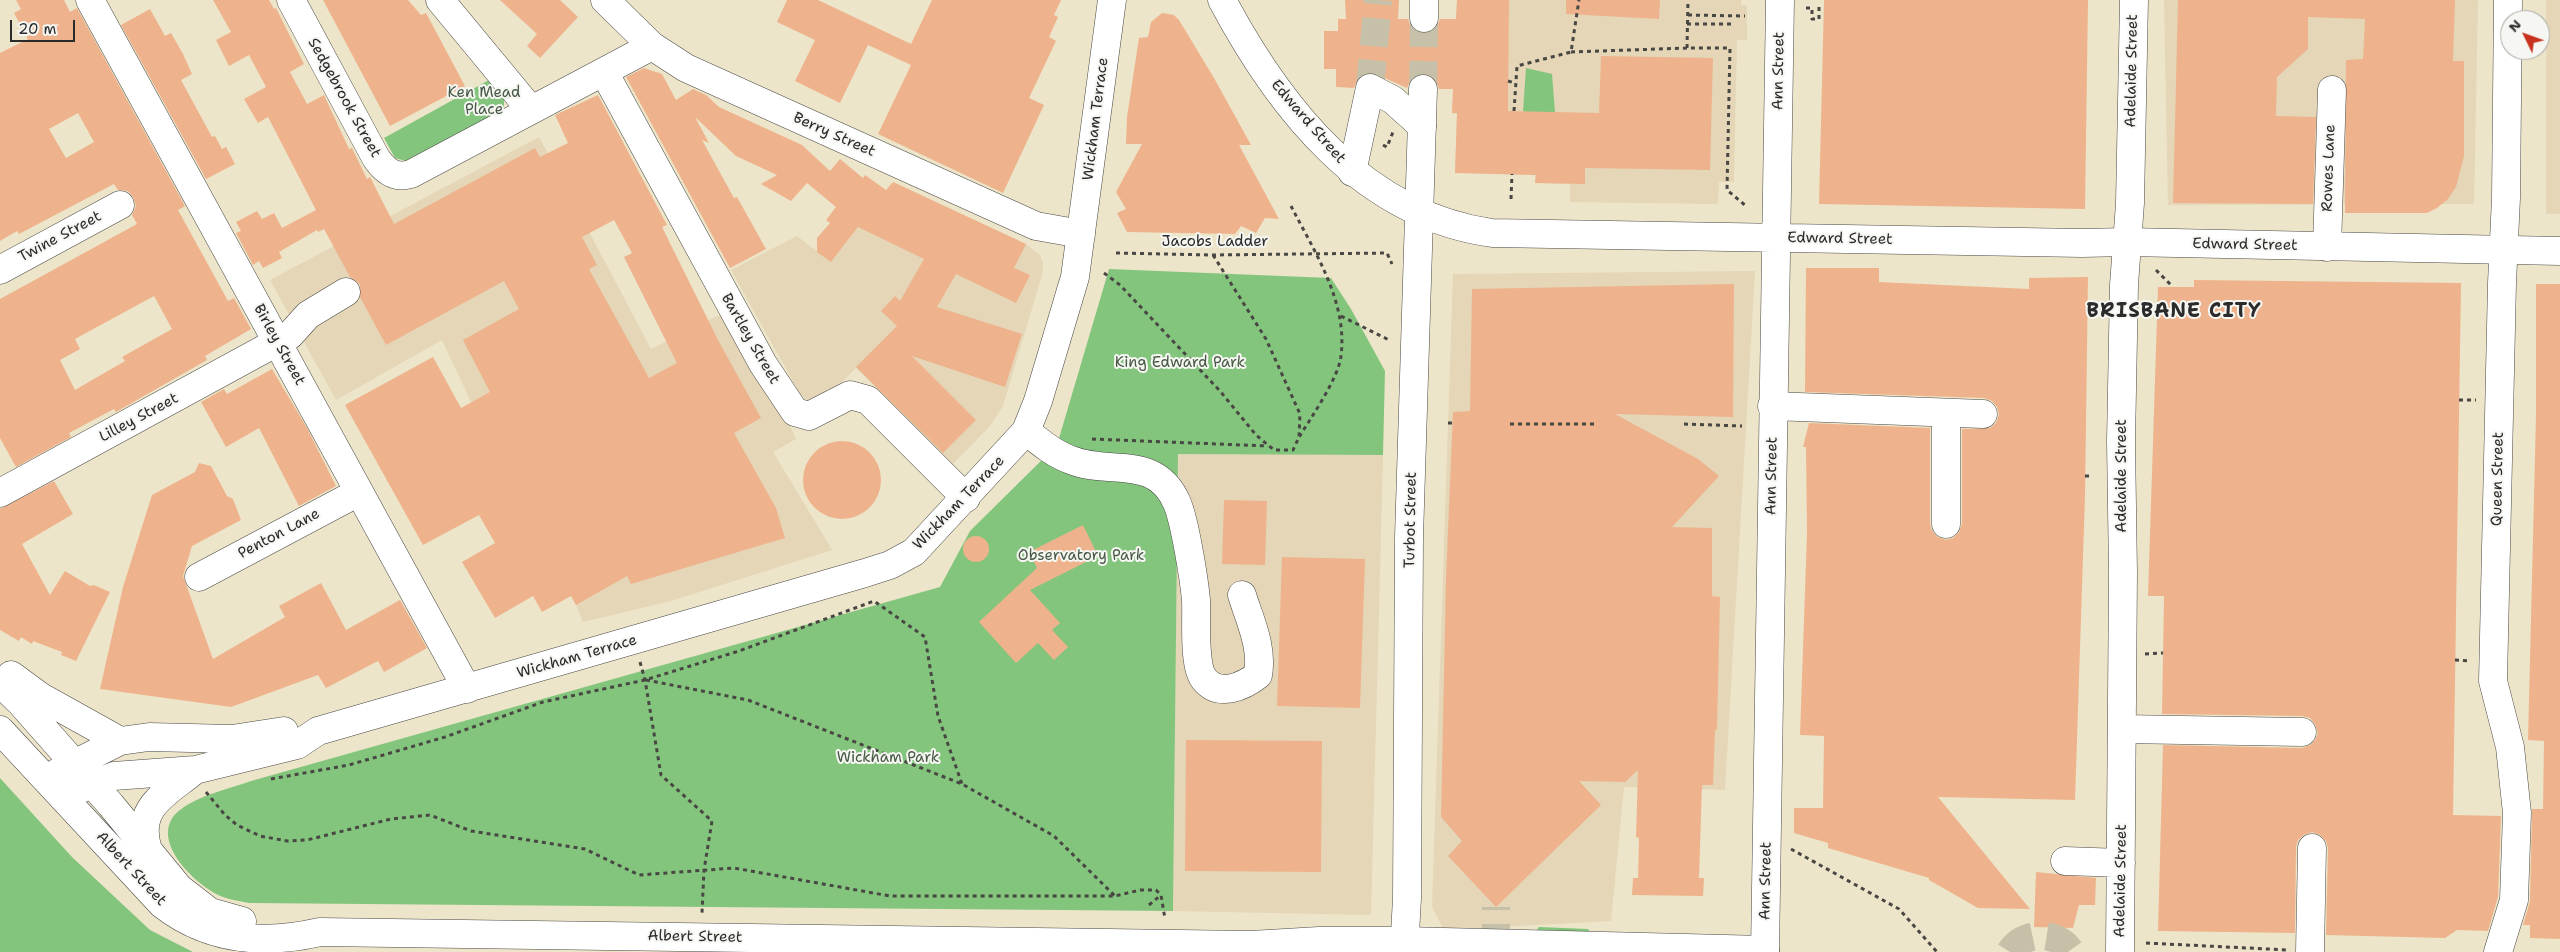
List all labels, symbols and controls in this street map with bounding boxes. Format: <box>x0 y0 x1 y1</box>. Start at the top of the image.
scale bar <box>12 10 78 42</box>
north arrow <box>2500 10 2550 60</box>
street label: Adelaide Street <box>2122 14 2142 128</box>
text: N <box>2504 15 2525 36</box>
text: 20 m <box>18 19 57 39</box>
street label: Ann Street <box>1769 32 1789 110</box>
street label: Sedgebrook Street <box>304 35 384 161</box>
street label: Wickham Terrace <box>1080 56 1112 182</box>
street label: Edward Street <box>1267 76 1349 168</box>
park label: Ken Mead Place <box>447 84 521 119</box>
street label: Berry Street <box>790 109 878 161</box>
street label: Rowes Lane <box>2318 124 2340 212</box>
street label: Twine Street <box>15 208 105 266</box>
street label: Edward Street <box>1787 229 1893 249</box>
street label: Jacobs Ladder <box>1162 233 1268 251</box>
street label: Edward Street <box>2192 235 2298 255</box>
street label: Bartley Street <box>717 291 783 387</box>
district label: BRISBANE CITY <box>2085 300 2263 324</box>
street label: Birley Street <box>249 301 309 389</box>
park label: King Edward Park <box>1115 354 1245 372</box>
street label: Lilley Street <box>96 390 182 446</box>
street label: Adelaide Street <box>2113 419 2131 533</box>
street label: Queen Street <box>2488 432 2508 526</box>
street label: Ann Street <box>1762 437 1782 515</box>
street label: Wickham Terrace <box>909 452 1009 554</box>
street label: Turbot Street <box>1401 472 1421 568</box>
street label: Penton Lane <box>235 505 323 563</box>
park label: Observatory Park <box>1018 547 1144 565</box>
street label: Wickham Terrace <box>515 631 639 683</box>
park label: Wickham Park <box>837 749 939 767</box>
street label: Adelaide Street <box>2111 824 2131 938</box>
street label: Albert Street <box>92 828 170 910</box>
street label: Ann Street <box>1756 842 1776 920</box>
street label: Albert Street <box>647 927 743 947</box>

